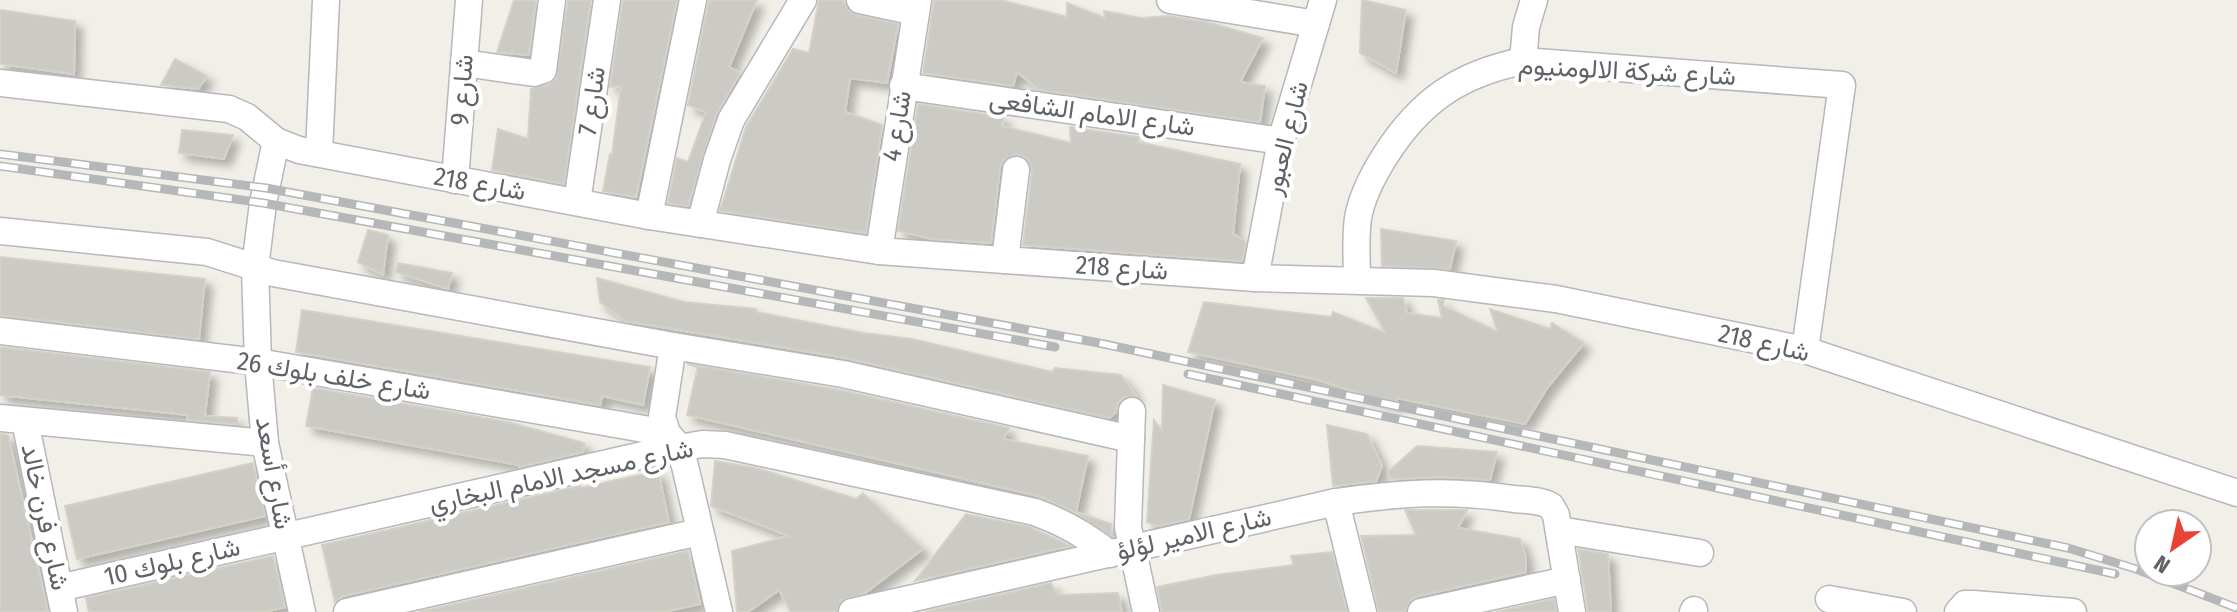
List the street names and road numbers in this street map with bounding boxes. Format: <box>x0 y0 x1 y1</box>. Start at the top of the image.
street label: شارع شركة الالومنيوم <box>1517 50 1737 94</box>
street label: شارع 9 <box>444 53 482 127</box>
street label: شارع 7 <box>572 65 614 138</box>
street label: شارع العبور <box>1257 78 1317 200</box>
street label: شارع الامام الشافعى <box>987 83 1197 145</box>
street label: شارع 4 <box>876 89 920 164</box>
street label: شارع 218 <box>431 161 528 209</box>
street label: شارع 218 <box>1075 249 1169 289</box>
street label: شارع 218 <box>1715 317 1813 370</box>
street label: شارع خلف بلوك 26 <box>235 345 433 409</box>
street label: شارع أسعد <box>247 414 299 532</box>
street label: شارع مسجد الامام البخاري <box>426 433 697 524</box>
street label: شارع فرن خالد <box>12 441 76 593</box>
street label: شارع الامير لؤلؤ <box>1114 501 1275 569</box>
street label: شارع بلوك 10 <box>101 531 243 595</box>

